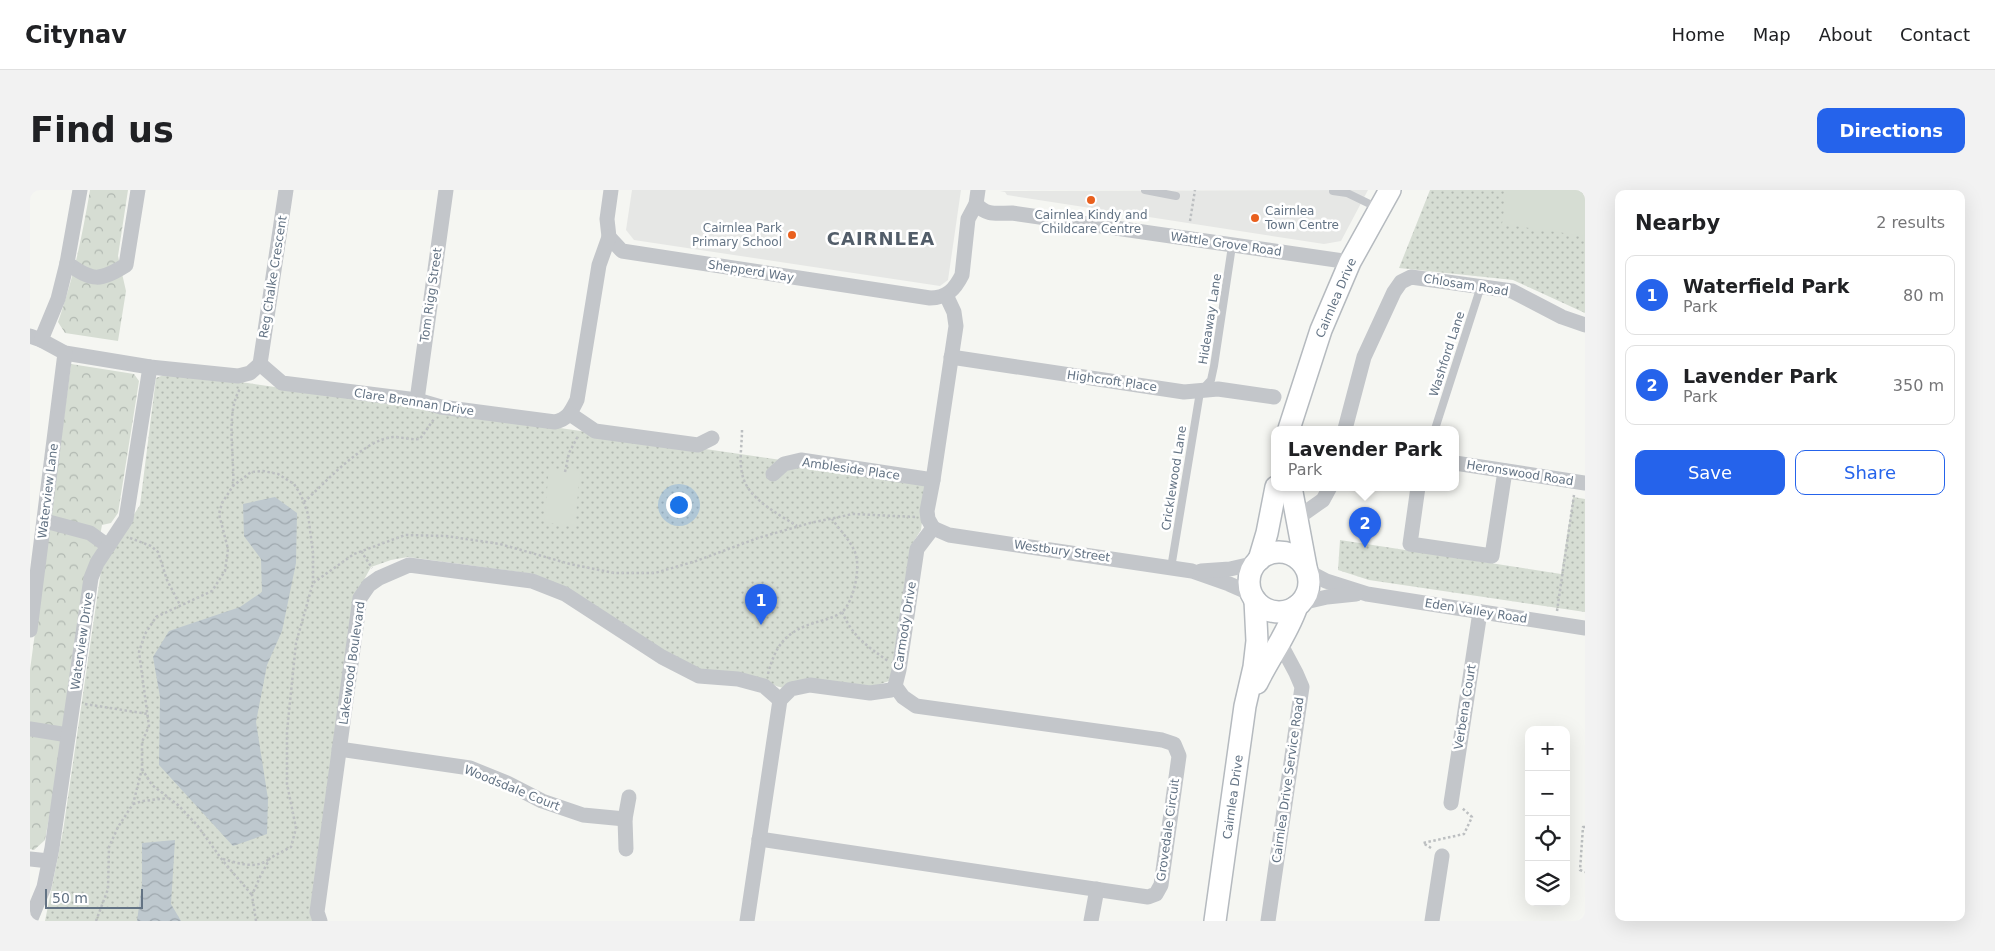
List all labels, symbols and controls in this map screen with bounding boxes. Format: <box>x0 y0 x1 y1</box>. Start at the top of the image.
text: Citynav <box>25 21 127 49</box>
text: Home <box>1672 24 1725 45</box>
text: Map <box>1753 24 1791 45</box>
text: About <box>1819 24 1872 45</box>
text: Contact <box>1900 24 1970 45</box>
button: Directions <box>1817 108 1965 153</box>
text: Find us <box>30 110 174 150</box>
marker: Cairnlea Kindy and Childcare Centre <box>1085 194 1097 206</box>
place label: Cairnlea Town Centre <box>1264 204 1339 232</box>
place label: Cairnlea Kindy and Childcare Centre <box>1034 208 1148 236</box>
text: Nearby <box>1635 211 1720 235</box>
marker: Cairnlea Town Centre <box>1249 212 1261 224</box>
text: 2 results <box>1876 213 1945 232</box>
street label: Reg Chalke Crescent <box>256 214 290 339</box>
place label: Cairnlea Park Primary School <box>692 221 782 249</box>
district label: CAIRNLEA <box>827 228 935 249</box>
marker: Cairnlea Park Primary School <box>786 229 798 241</box>
street label: Wattle Grove Road <box>1170 229 1282 259</box>
street label: Tom Rigg Street <box>417 247 445 344</box>
street label: Cairnlea Drive <box>1313 256 1359 340</box>
street label: Shepperd Way <box>707 257 795 285</box>
street label: Chlosam Road <box>1422 271 1510 299</box>
street label: Hideaway Lane <box>1196 273 1224 365</box>
text: Waterfield Park <box>1683 275 1849 297</box>
text: 1 <box>1646 286 1658 305</box>
text: 80 m <box>1903 286 1944 305</box>
text: Park <box>1683 297 1718 316</box>
street label: Washford Lane <box>1427 309 1467 399</box>
text: Lavender Park <box>1683 365 1837 387</box>
street label: Highcroft Place <box>1066 368 1158 394</box>
text: 2 <box>1646 376 1658 395</box>
text: 350 m <box>1893 376 1944 395</box>
street label: Clare Brennan Drive <box>353 386 475 418</box>
text: Park <box>1683 387 1718 406</box>
street label: Cricklewood Lane <box>1159 425 1189 531</box>
popup <box>1271 426 1459 491</box>
text: Lavender Park <box>1288 438 1442 460</box>
street label: Waterview Lane <box>35 443 61 539</box>
button: Save <box>1635 450 1785 495</box>
button: Share <box>1795 450 1945 495</box>
street label: Ambleside Place <box>801 455 901 483</box>
street label: Heronswood Road <box>1465 458 1575 488</box>
text: Park <box>1288 460 1322 479</box>
your location <box>666 492 692 518</box>
pin: 2 <box>1349 507 1381 548</box>
street label: Westbury Street <box>1013 537 1111 565</box>
street label: Carmody Drive <box>891 580 919 672</box>
pin: 1 <box>745 584 777 625</box>
street label: Waterview Drive <box>68 591 96 691</box>
street label: Eden Valley Road <box>1424 596 1528 626</box>
street label: Lakewood Boulevard <box>336 600 368 726</box>
street label: Verbena Court <box>1451 663 1479 751</box>
street label: Cairnlea Drive Service Road <box>1269 696 1307 864</box>
map controls <box>1525 726 1570 906</box>
button: + <box>1525 726 1570 771</box>
street label: Cairnlea Drive <box>1220 754 1246 840</box>
street label: Woodsdale Court <box>462 762 562 814</box>
button: − <box>1525 771 1570 816</box>
street label: Grovedale Circuit <box>1154 777 1182 882</box>
button: locate <box>1525 816 1570 861</box>
button: layers <box>1525 861 1570 906</box>
scale bar <box>45 886 142 909</box>
text: 50 m <box>52 890 88 906</box>

